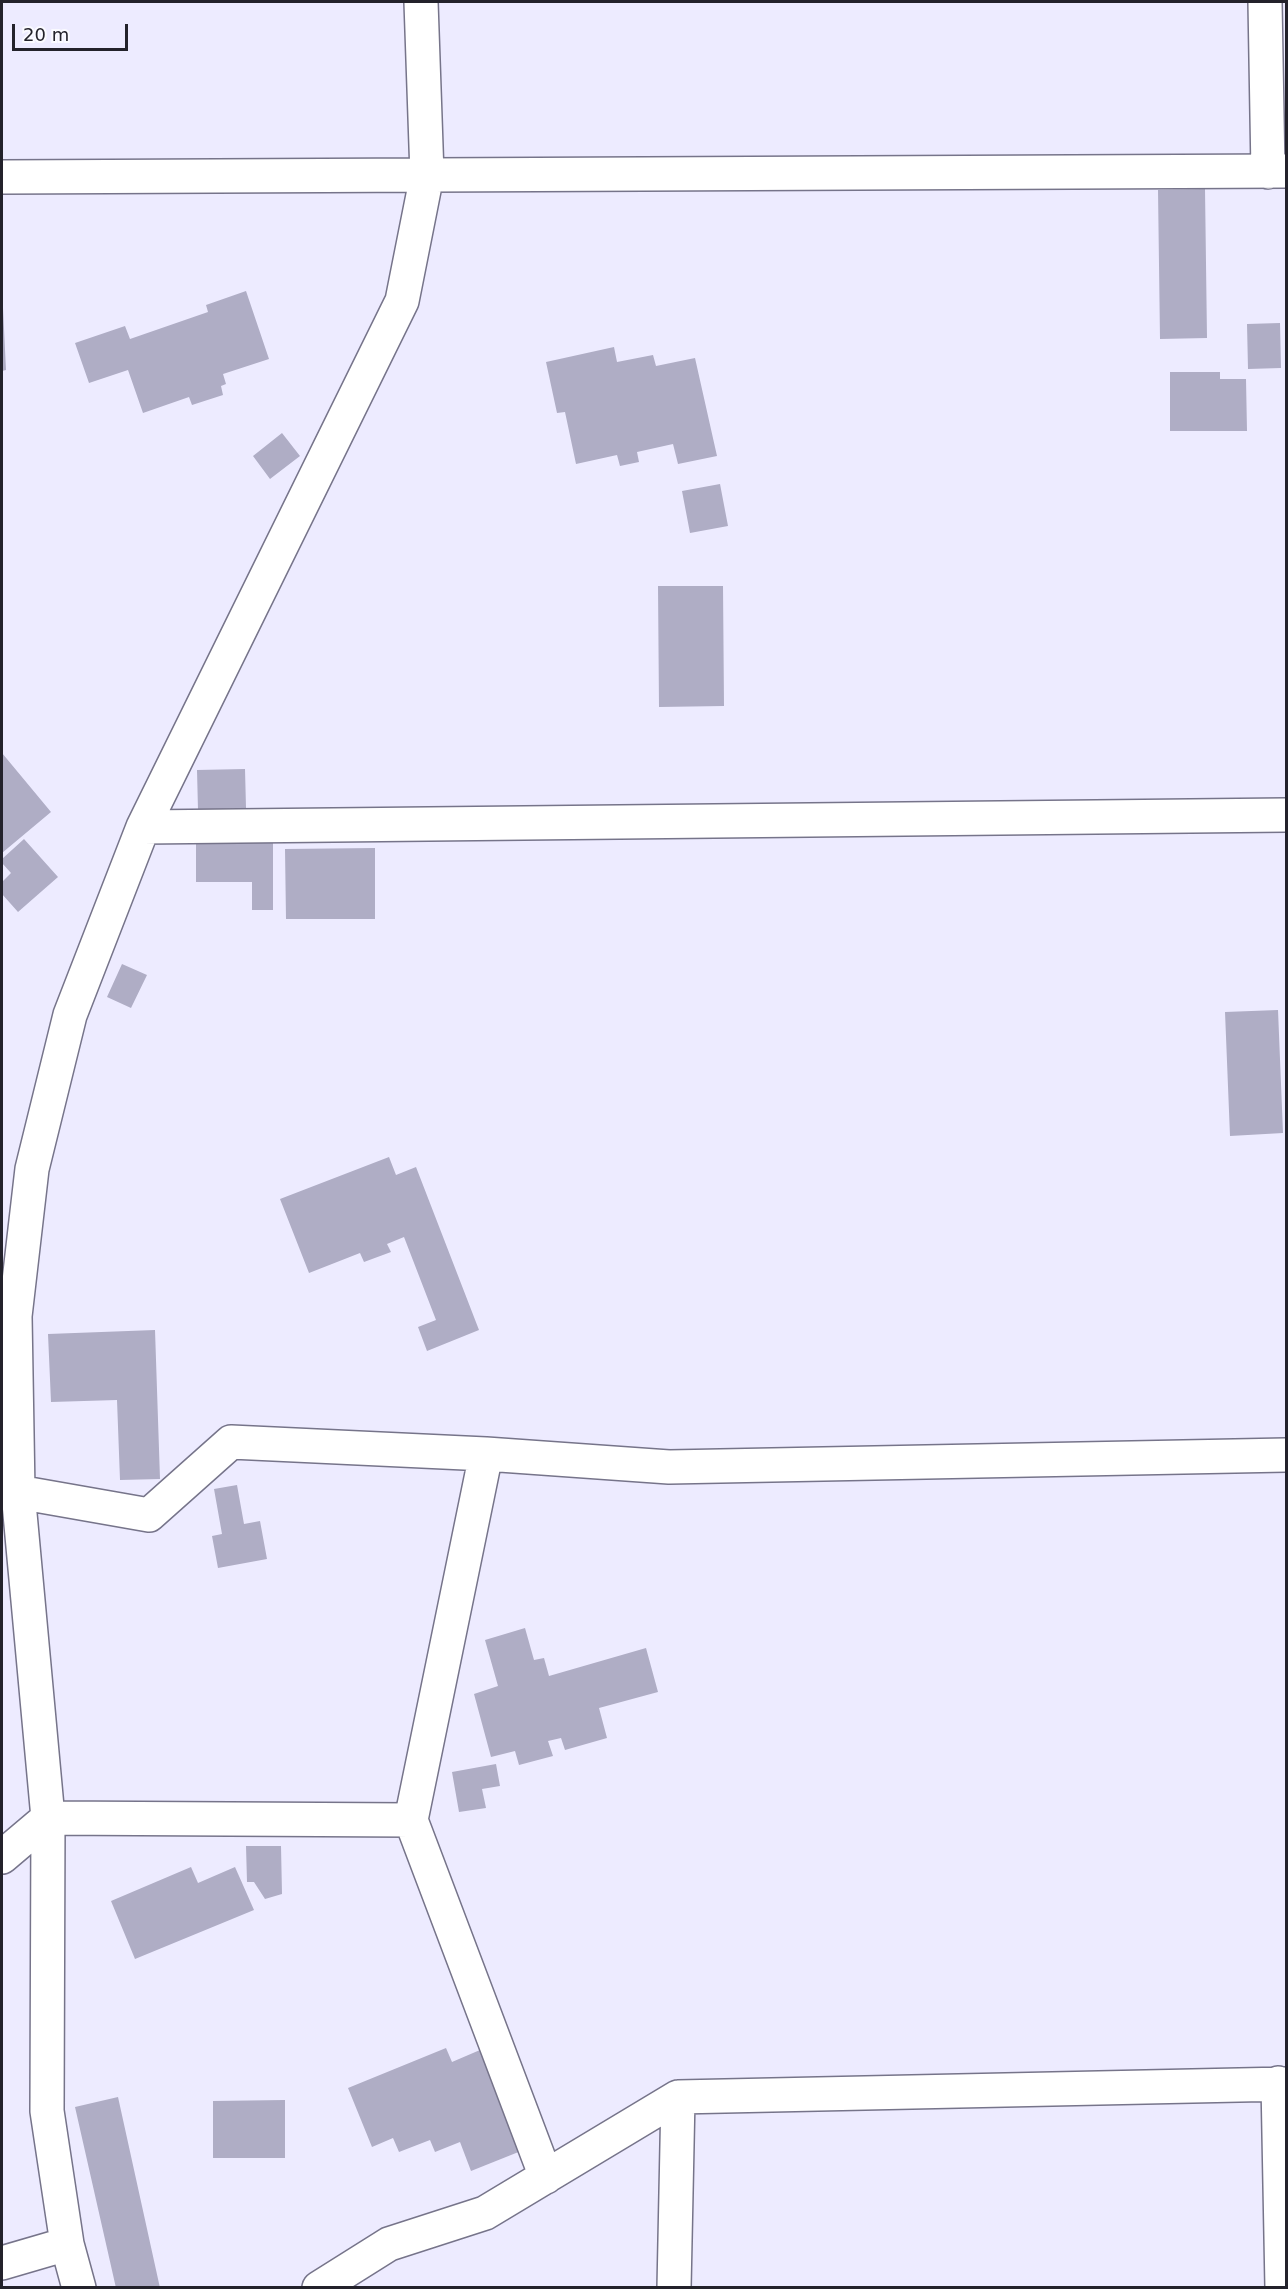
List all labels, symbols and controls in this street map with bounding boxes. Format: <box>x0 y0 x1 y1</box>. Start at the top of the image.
scale bar <box>15 12 130 50</box>
text: 20 m <box>23 24 69 45</box>

